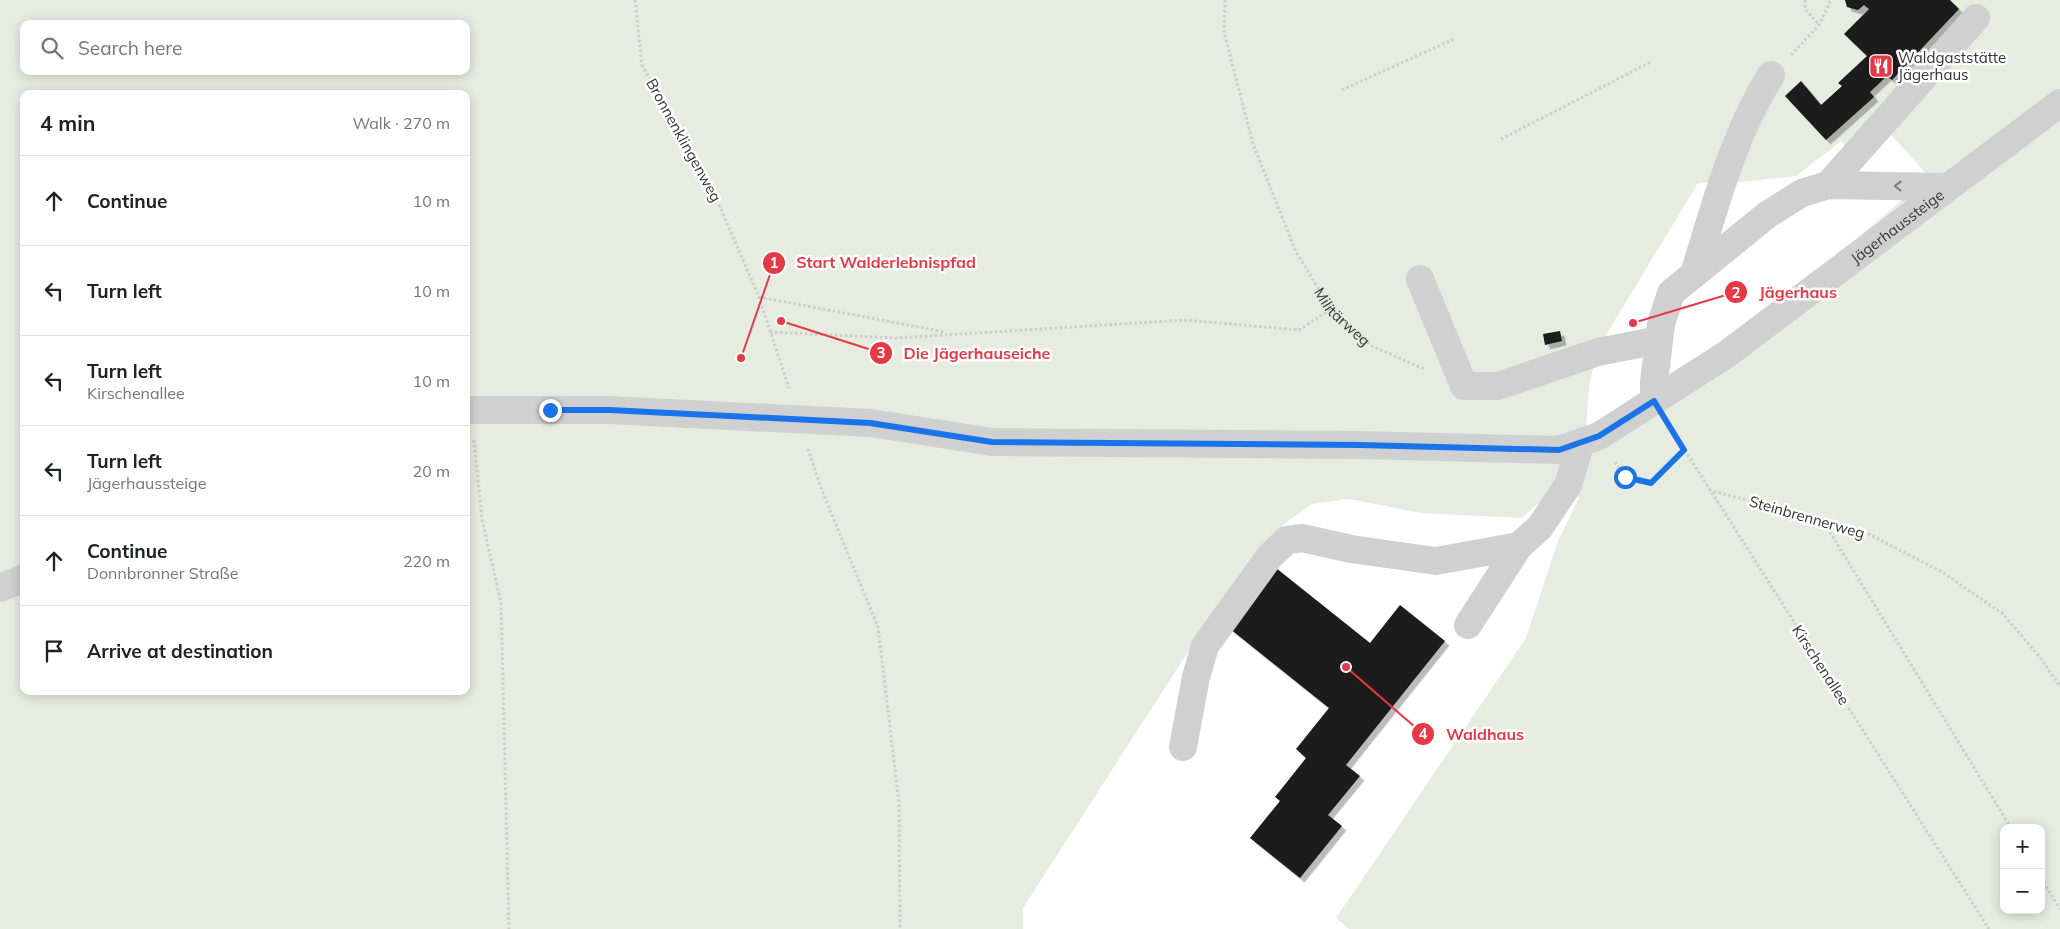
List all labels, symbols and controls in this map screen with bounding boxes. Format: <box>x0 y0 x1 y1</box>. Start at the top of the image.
search box <box>20 20 470 75</box>
icon: search <box>38 34 66 62</box>
text: Search here <box>78 36 182 60</box>
place label: Waldgaststätte Jägerhaus <box>1898 48 2006 84</box>
restaurant icon: Waldgaststätte Jägerhaus <box>1868 53 1894 79</box>
street label: Bronnenklingenweg <box>642 75 726 205</box>
text: 4 min <box>40 110 95 136</box>
text: Walk · 270 m <box>352 113 450 133</box>
one-way arrow <box>1894 181 1902 191</box>
street label: Jägerhaussteige <box>1846 185 1947 267</box>
icon: ahead <box>40 187 68 215</box>
text: Continue <box>87 189 167 213</box>
text: 10 m <box>413 191 450 211</box>
callout: Start Walderlebnispfad <box>761 247 986 278</box>
text: Start Walderlebnispfad <box>796 252 976 272</box>
text: 1 <box>769 253 779 272</box>
icon: left <box>40 277 68 305</box>
callout: Jägerhaus <box>1724 277 1847 308</box>
text: Turn left <box>87 279 162 303</box>
text: 10 m <box>413 281 450 301</box>
text: Jägerhaus <box>1759 282 1837 302</box>
text: 2 <box>1731 283 1741 302</box>
street label: Militärweg <box>1310 284 1375 350</box>
callout: Die Jägerhauseiche <box>868 337 1060 368</box>
text: 3 <box>876 343 886 362</box>
text: Die Jägerhauseiche <box>904 343 1051 363</box>
text: Turn left <box>87 359 162 383</box>
icon: left <box>40 367 68 395</box>
text: 10 m <box>413 371 450 391</box>
text: Kirschenallee <box>87 383 185 403</box>
route end <box>539 399 562 422</box>
text: Turn left <box>87 449 162 473</box>
icon: left <box>40 457 68 485</box>
text: 20 m <box>413 461 450 481</box>
route start <box>1614 466 1637 489</box>
text: Jägerhaussteige <box>87 473 206 493</box>
street label: Steinbrennerweg <box>1747 491 1867 543</box>
text: Continue <box>87 539 167 563</box>
icon: ahead <box>40 547 68 575</box>
text: 220 m <box>403 551 450 571</box>
text: Donnbronner Straße <box>87 563 238 583</box>
street label: Kirschenallee <box>1788 621 1854 709</box>
icon: arrive <box>40 637 68 665</box>
text: Arrive at destination <box>87 639 273 663</box>
callout: Waldhaus <box>1411 719 1534 750</box>
text: 4 <box>1418 724 1428 743</box>
text: Waldhaus <box>1446 724 1524 744</box>
map controls <box>2000 824 2045 914</box>
button: + <box>2000 824 2045 869</box>
button: − <box>2000 869 2045 914</box>

